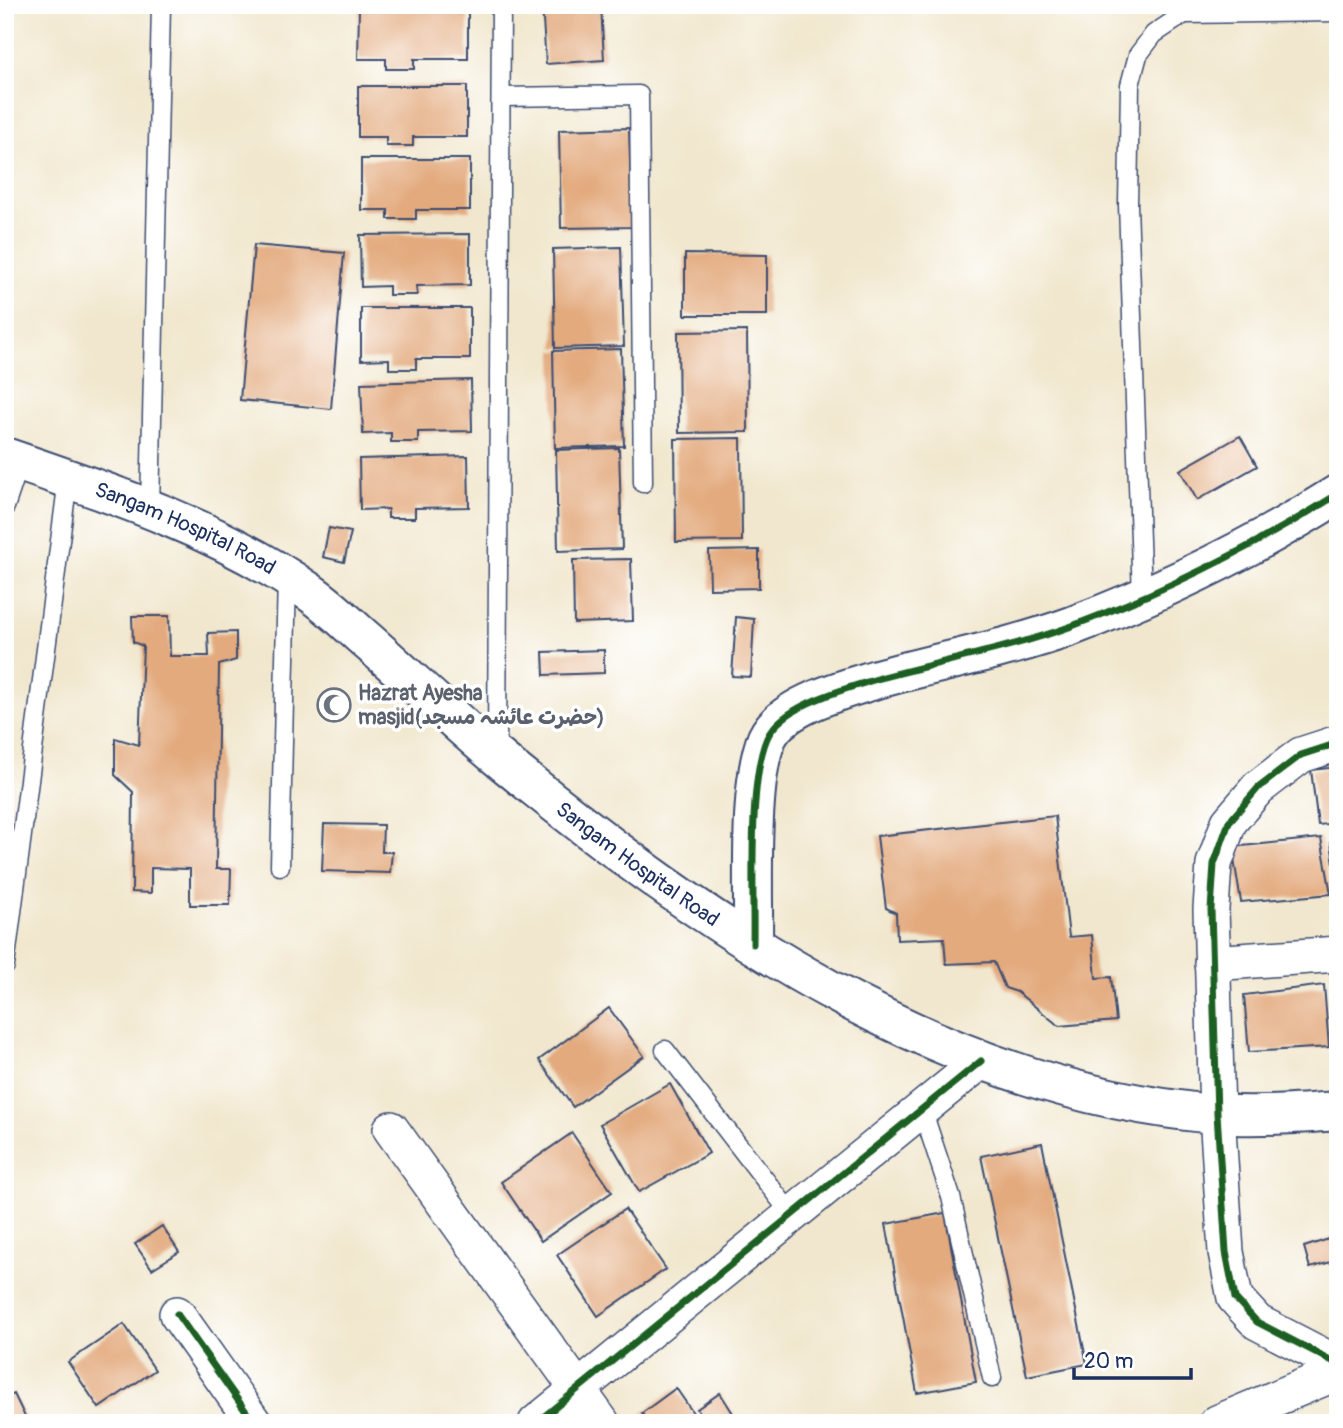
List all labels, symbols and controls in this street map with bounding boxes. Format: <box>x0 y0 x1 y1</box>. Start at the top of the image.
street label: Sangam Hospital Road <box>91 476 281 581</box>
place label: Hazrat Ayesha masjid(حضرت عائشہ مسجد) <box>358 680 605 731</box>
mosque icon: Hazrat Ayesha masjid(حضرت عائشہ مسجد) <box>315 686 353 724</box>
street label: Sangam Hospital Road <box>550 796 725 933</box>
scale bar <box>1074 1337 1191 1381</box>
text: 20 m <box>1084 1348 1133 1375</box>

